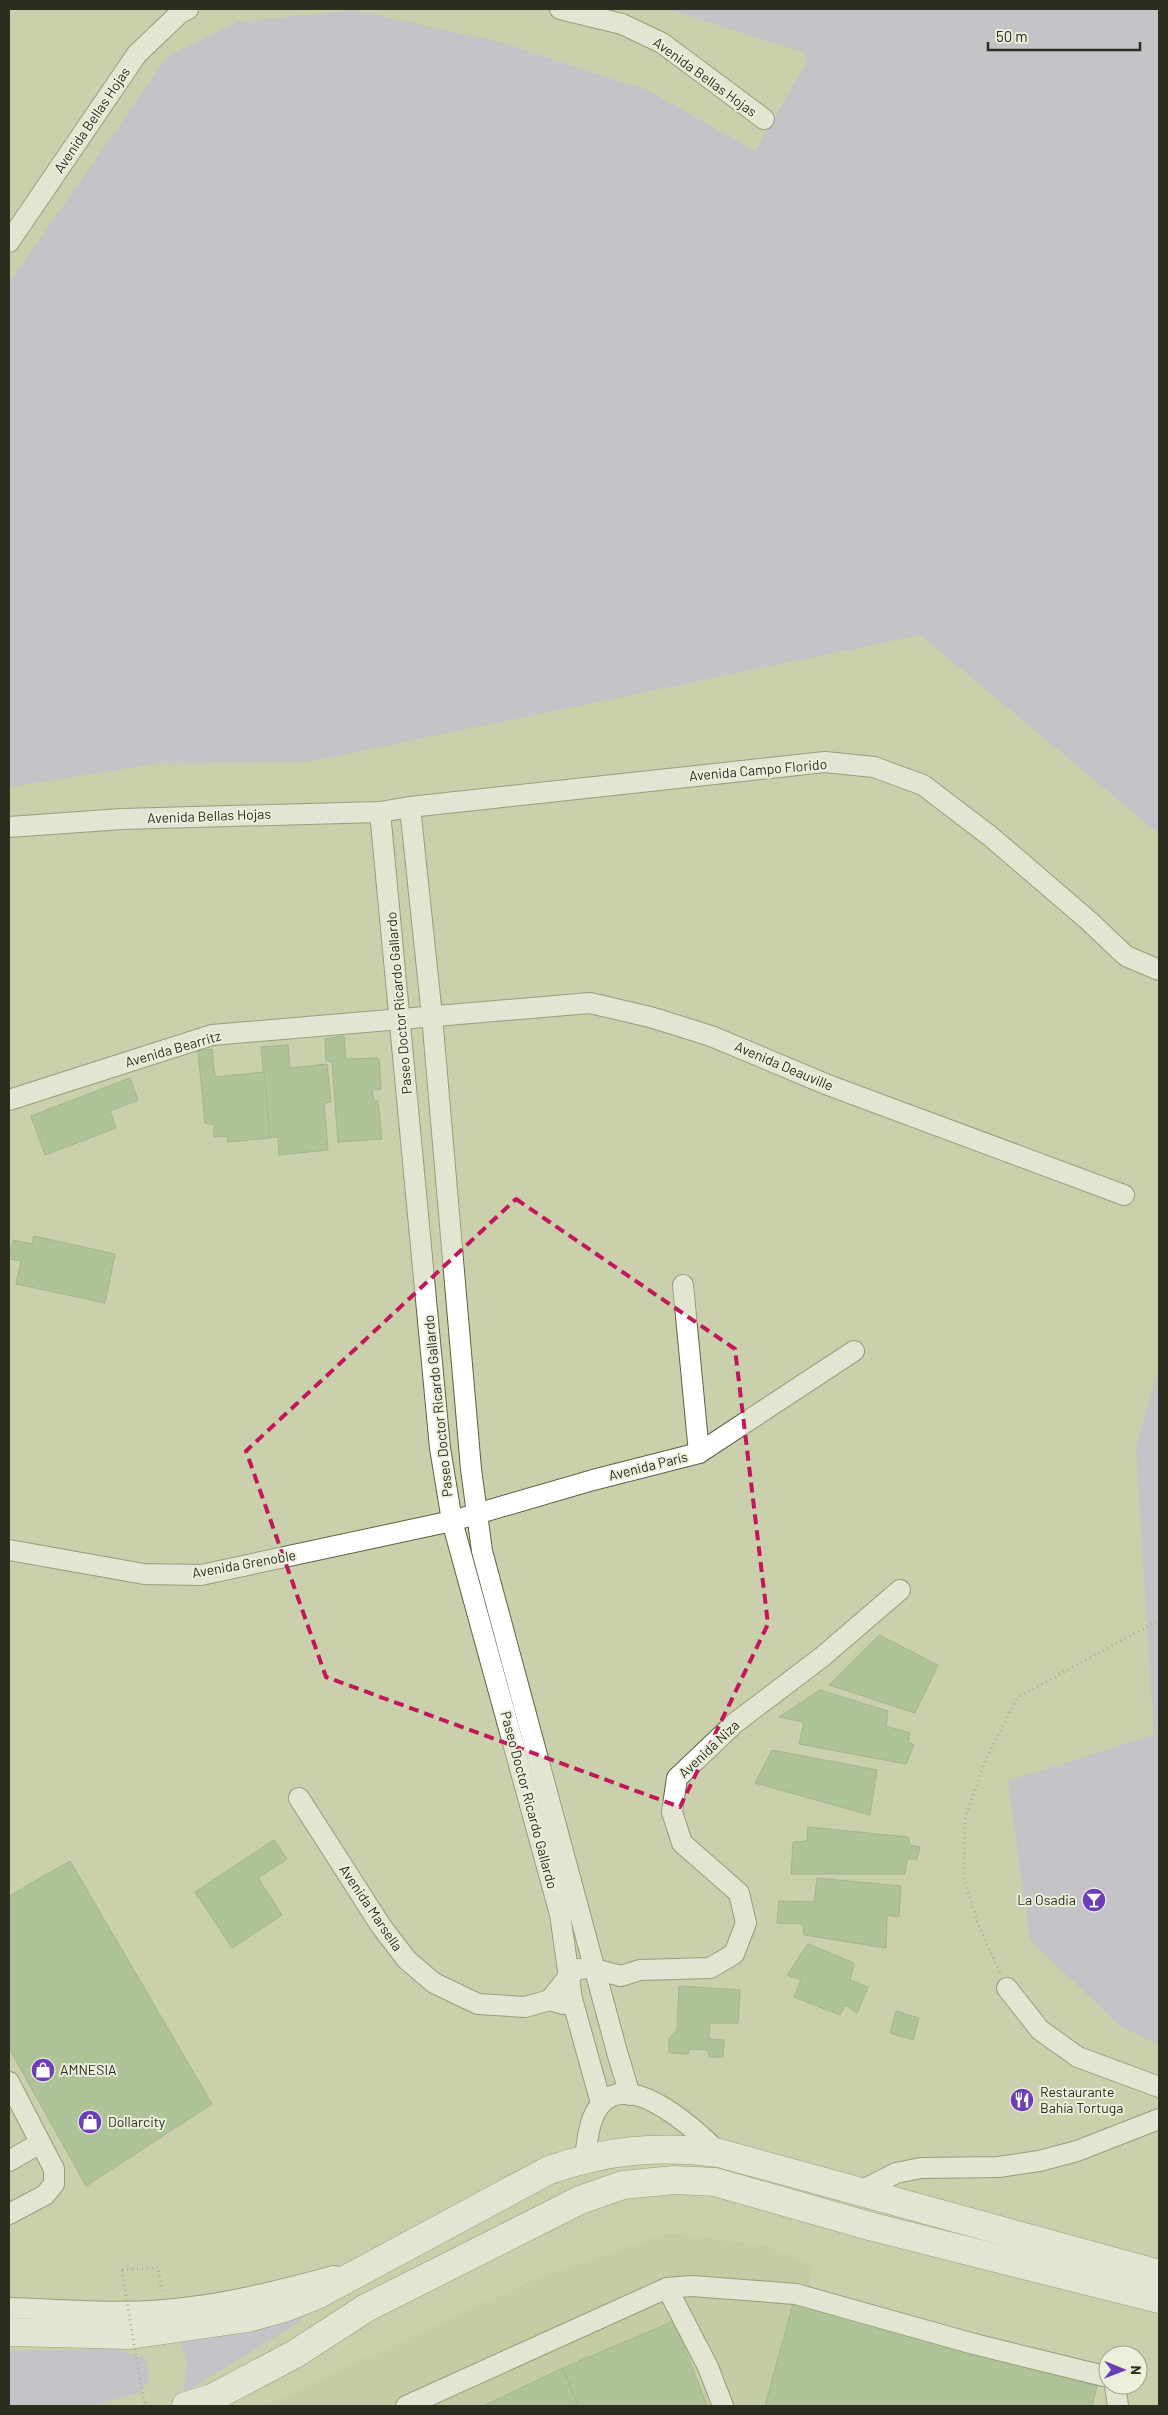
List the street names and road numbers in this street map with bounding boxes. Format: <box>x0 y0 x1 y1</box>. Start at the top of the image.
street label: Avenida Bellas Hojas <box>650 33 761 120</box>
street label: Avenida Bellas Hojas <box>50 63 133 176</box>
street label: Avenida Campo Florido <box>688 755 828 784</box>
street label: Avenida Bellas Hojas <box>147 805 272 826</box>
street label: Paseo Doctor Ricardo Gallardo <box>382 911 415 1095</box>
street label: Avenida Bearritz <box>123 1027 223 1070</box>
street label: Avenida Deauville <box>732 1037 836 1094</box>
street label: Paseo Doctor Ricardo Gallardo <box>419 1314 456 1498</box>
street label: Avenida París <box>607 1447 689 1484</box>
street label: Avenida Grenoble <box>191 1546 297 1581</box>
street label: Paseo Doctor Ricardo Gallardo <box>498 1709 561 1891</box>
street label: Avenida Niza <box>675 1716 743 1781</box>
street label: Avenida Marsella <box>336 1861 407 1954</box>

